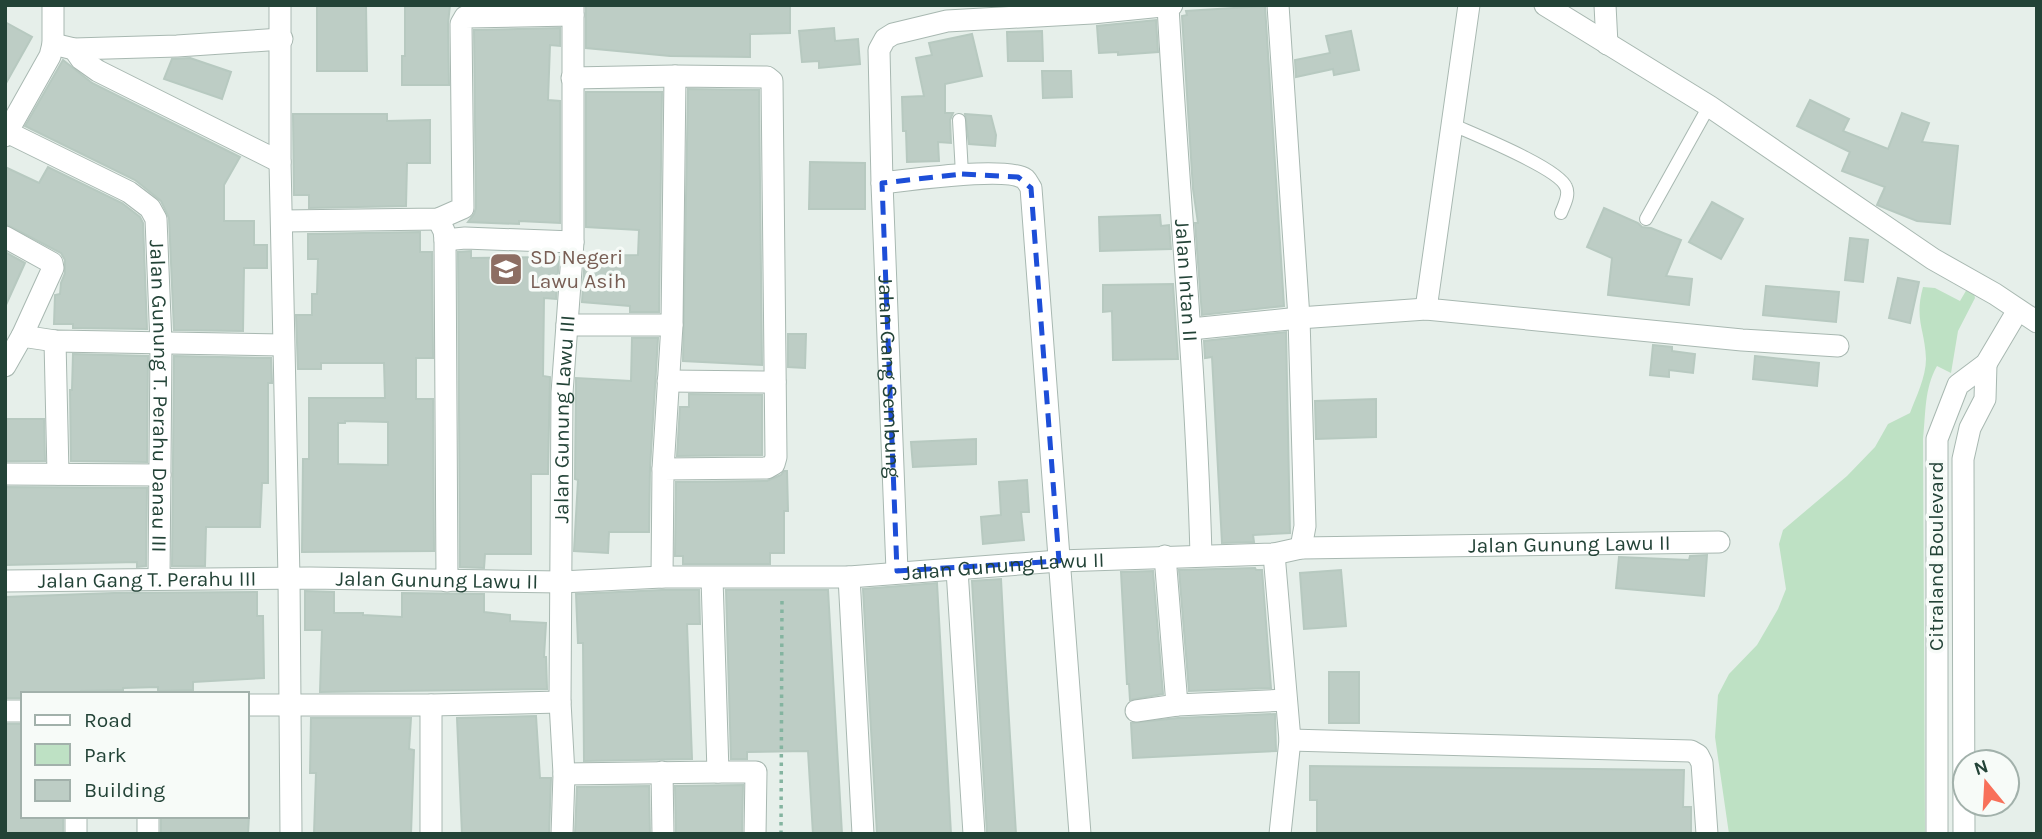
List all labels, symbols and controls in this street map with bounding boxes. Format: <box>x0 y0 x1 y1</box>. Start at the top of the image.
street label: Jalan Intan II <box>1170 218 1203 342</box>
street label: Jalan Gunung T. Perahu Danau III <box>145 239 173 552</box>
place label: SD Negeri Lawu Asih <box>530 245 626 293</box>
school or university icon: SD Negeri Lawu Asih <box>487 250 525 288</box>
street label: Jalan Gang Sembung <box>874 275 905 479</box>
street label: Jalan Gunung Lawu III <box>549 314 580 523</box>
street label: Citraland Boulevard <box>1924 461 1948 651</box>
street label: Jalan Gunung Lawu II <box>1468 531 1671 558</box>
street label: Jalan Gunung Lawu II <box>902 548 1105 585</box>
street label: Jalan Gunung Lawu II <box>336 566 538 594</box>
street label: Jalan Gang T. Perahu III <box>38 567 256 593</box>
legend <box>21 692 248 818</box>
text: Road <box>84 708 132 732</box>
text: Park <box>84 743 127 767</box>
north arrow <box>1951 748 2021 818</box>
text: N <box>1971 755 1991 780</box>
text: Building <box>84 778 165 802</box>

